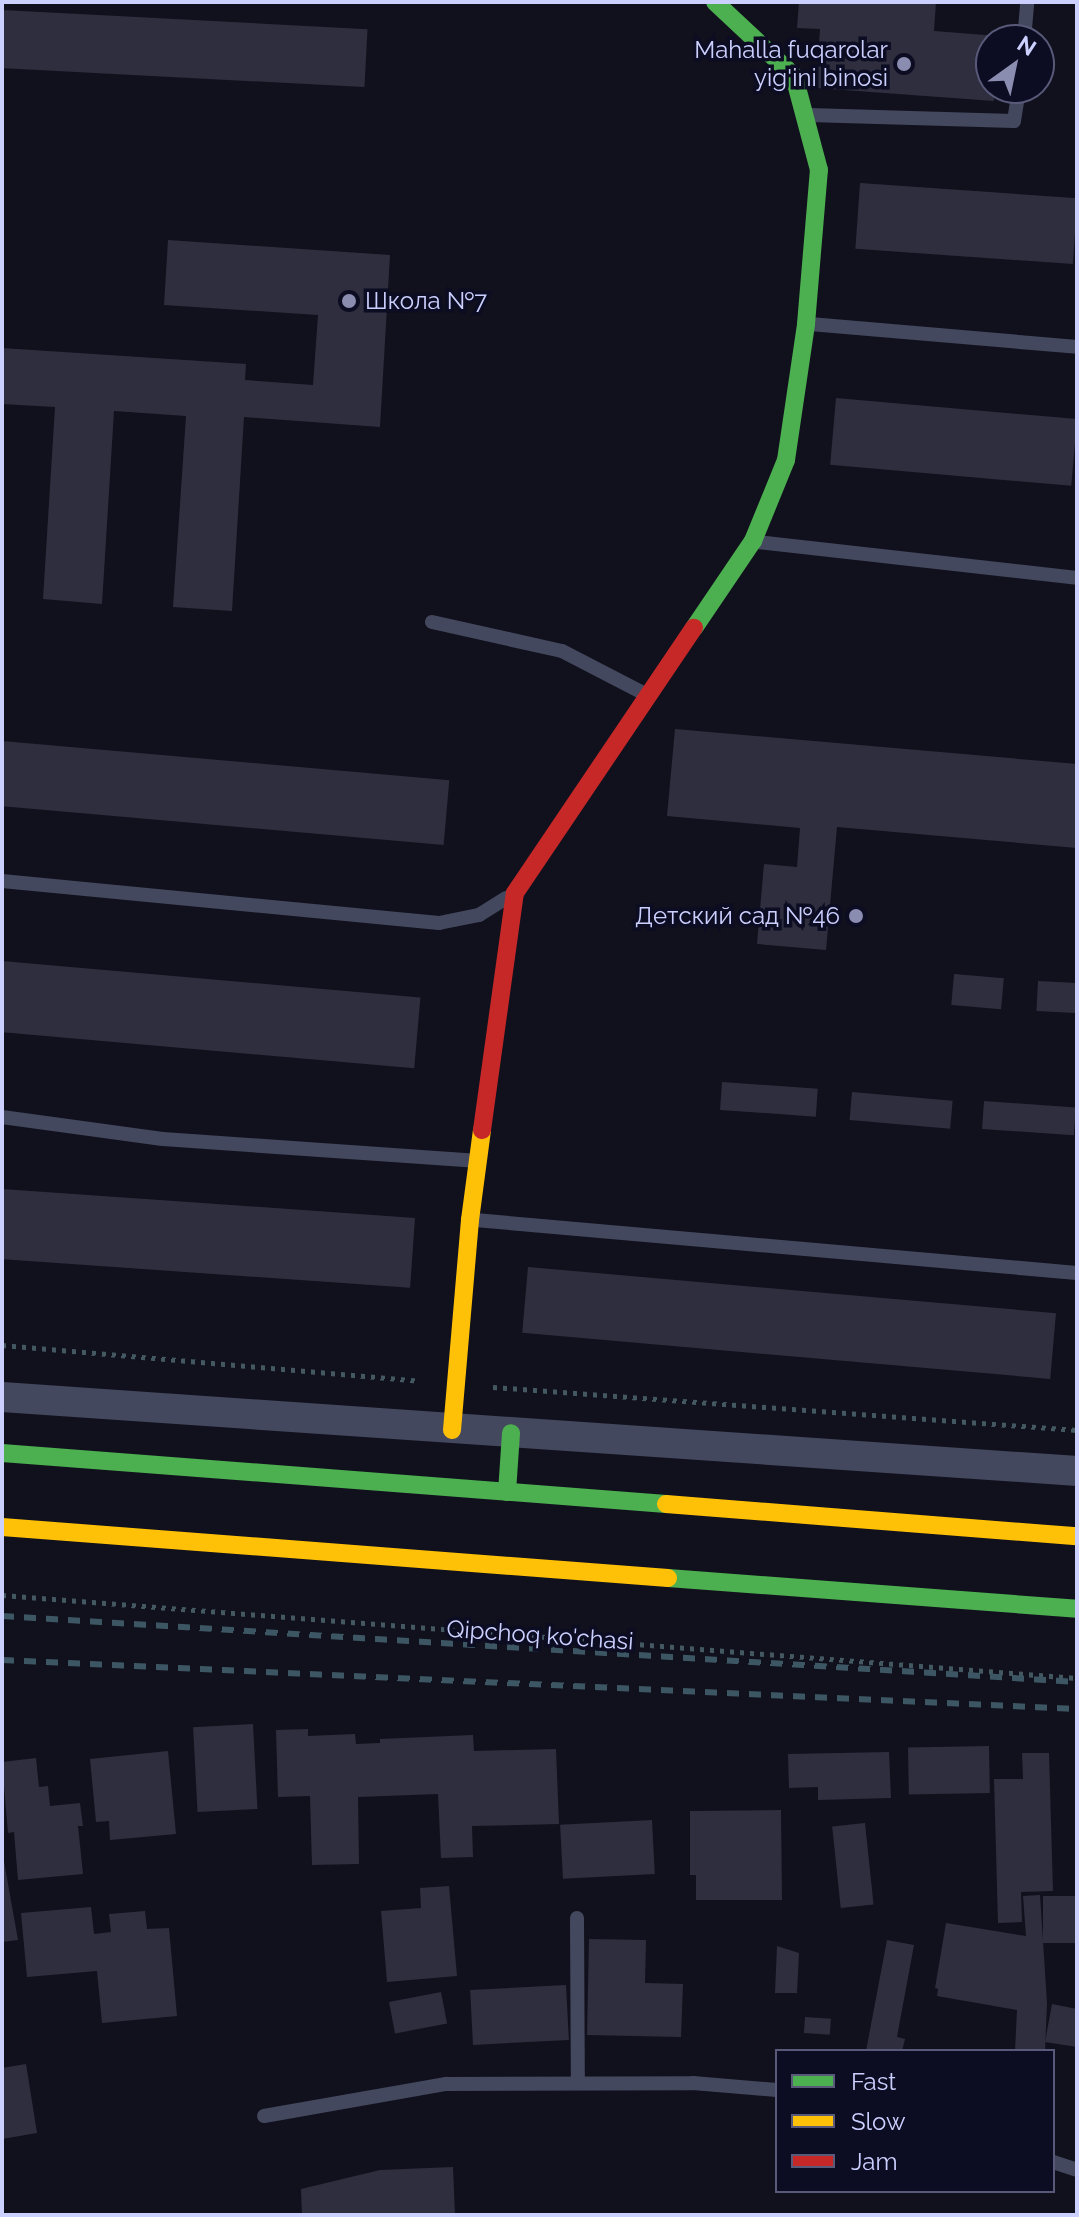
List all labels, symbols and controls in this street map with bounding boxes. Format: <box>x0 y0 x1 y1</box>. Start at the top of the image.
north arrow <box>975 24 1055 104</box>
text: N <box>1013 30 1041 61</box>
place label: Mahalla fuqarolar yig'ini binosi <box>694 36 888 92</box>
marker: Mahalla fuqarolar yig'ini binosi <box>895 55 913 73</box>
place label: Школа №7 <box>365 287 487 315</box>
marker: Школа №7 <box>340 292 358 310</box>
place label: Детский сад №46 <box>635 902 840 930</box>
marker: Детский сад №46 <box>847 907 865 925</box>
street label: Qipchoq ko'chasi <box>446 1614 634 1656</box>
legend <box>775 2049 1055 2193</box>
text: Fast <box>851 2067 896 2096</box>
text: Slow <box>851 2107 905 2136</box>
text: Jam <box>851 2147 897 2176</box>

